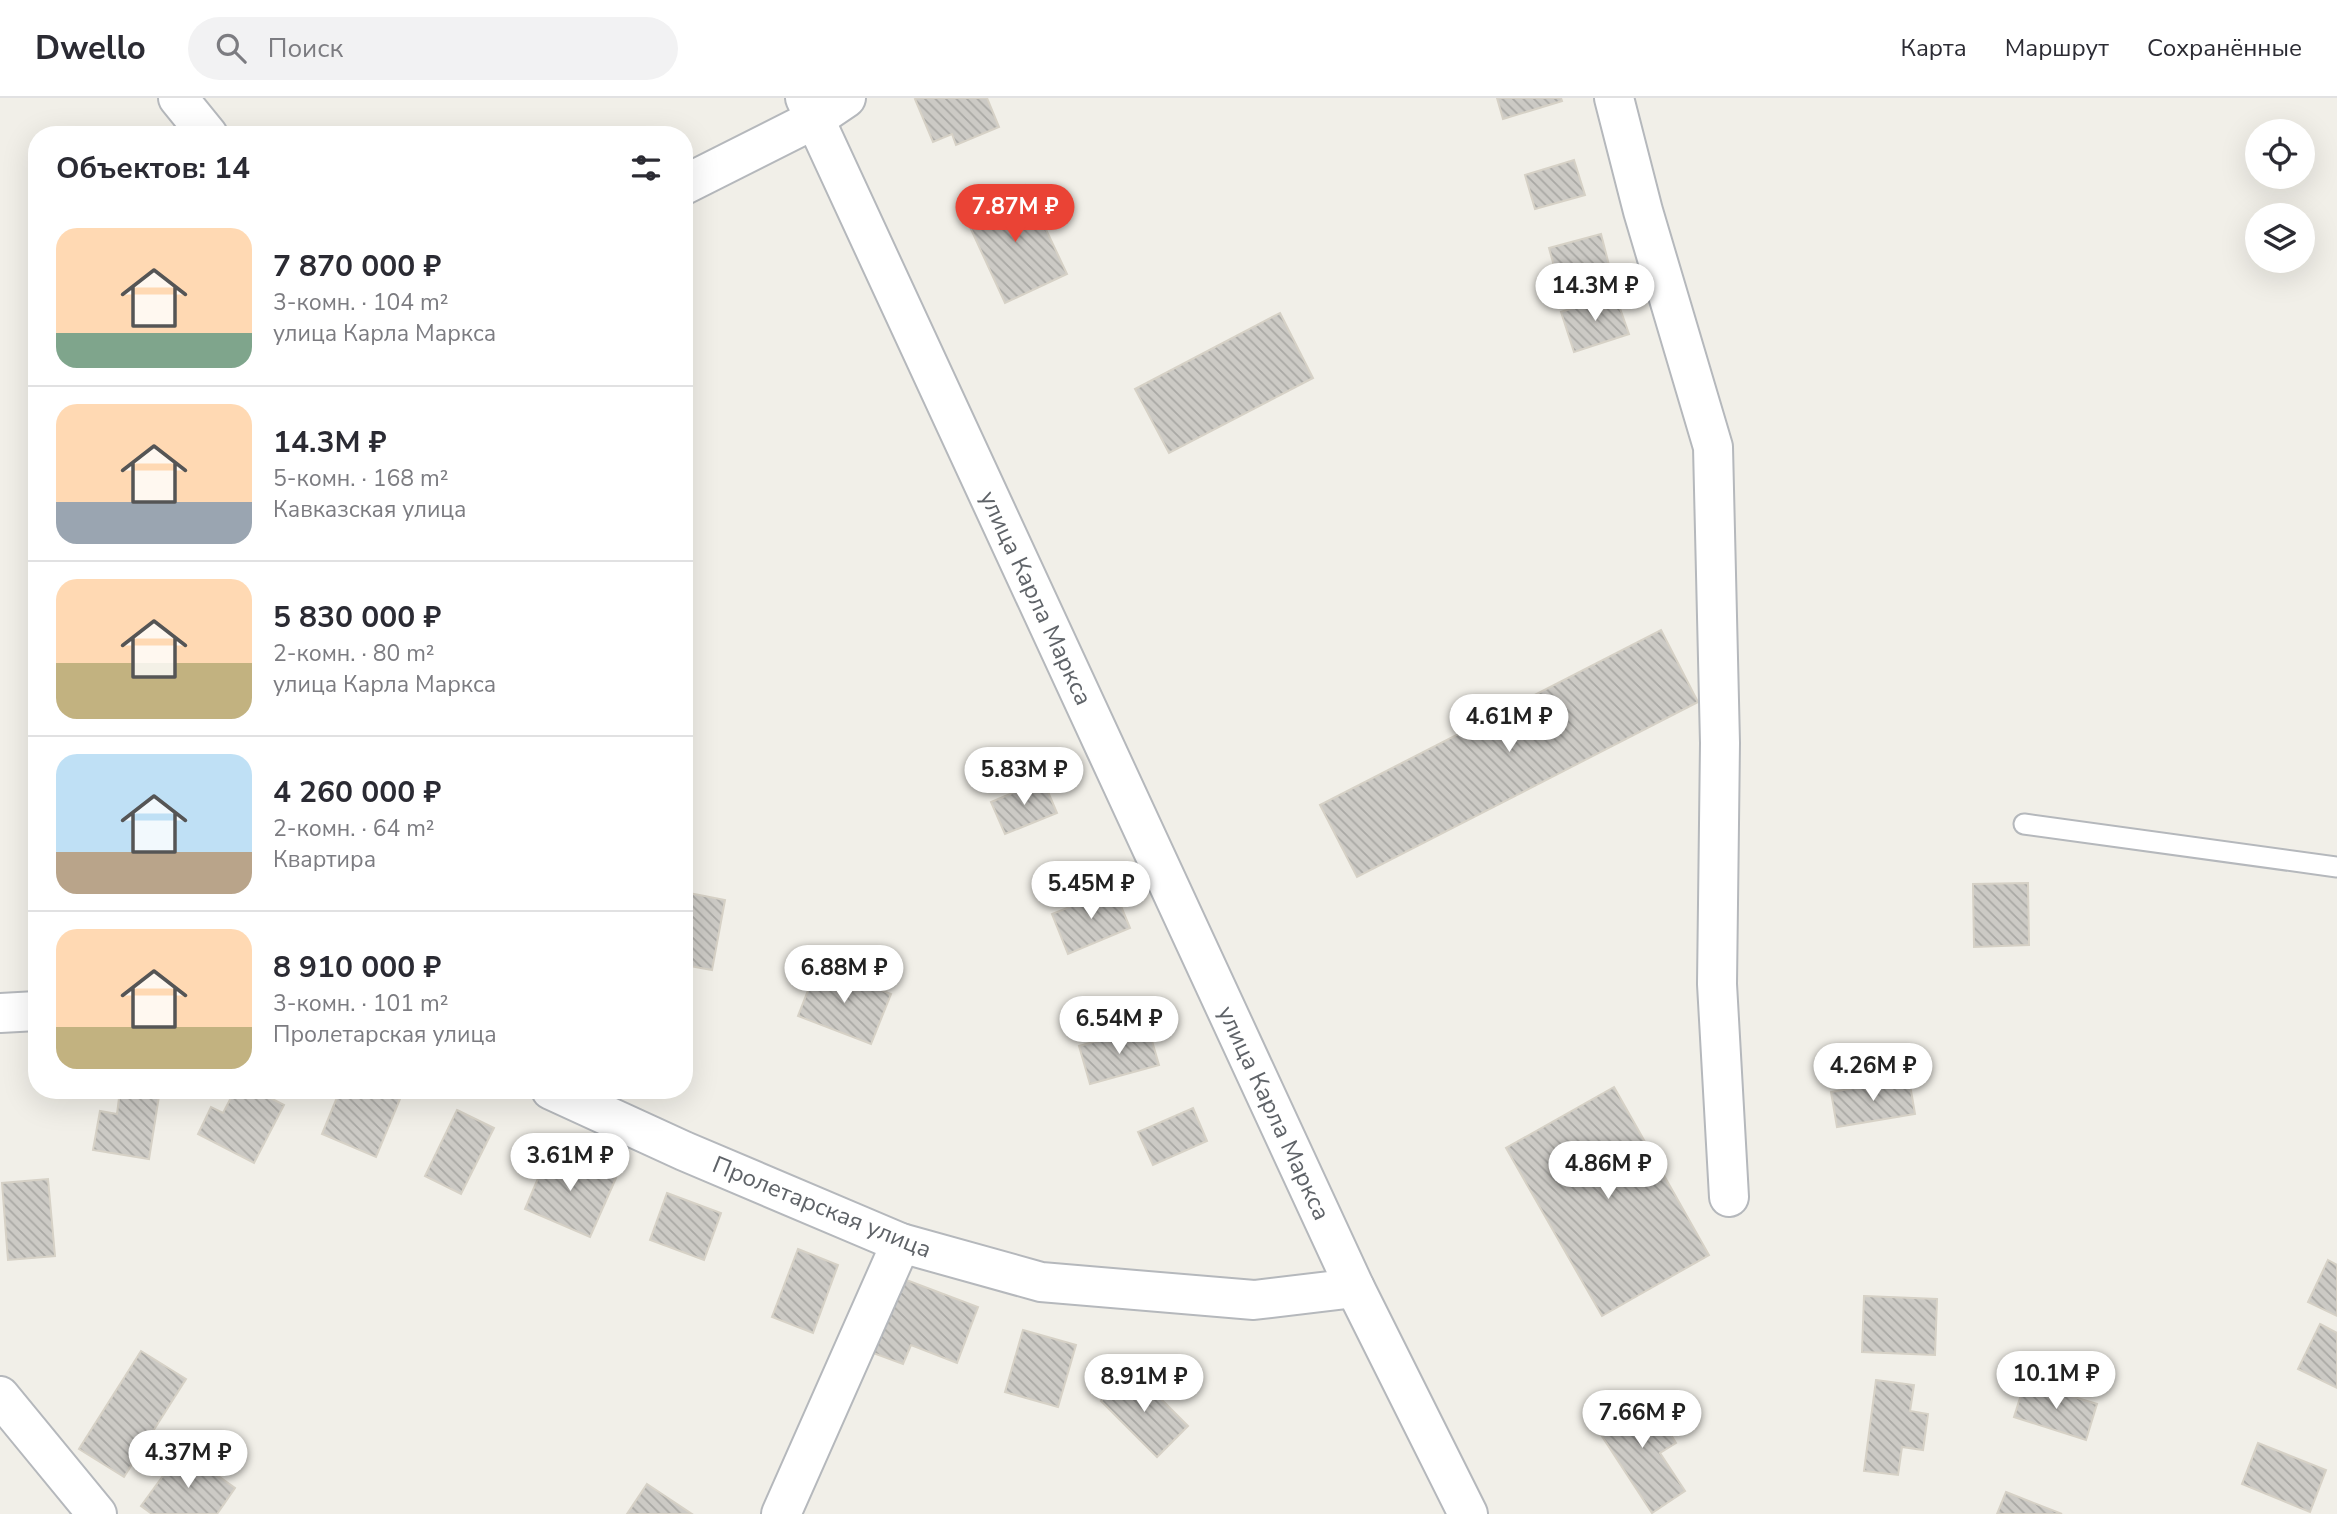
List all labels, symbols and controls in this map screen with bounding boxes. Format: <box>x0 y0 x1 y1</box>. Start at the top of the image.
search box <box>188 17 678 80</box>
text: Dwello <box>35 26 146 71</box>
icon: search <box>212 29 250 67</box>
text: Поиск <box>268 31 343 66</box>
text: Карта <box>1901 32 1967 64</box>
text: Маршрут <box>2005 32 2109 64</box>
text: Сохранённые <box>2147 32 2302 64</box>
map controls <box>2245 119 2315 273</box>
button: locate <box>2245 119 2315 189</box>
text: Объектов: 14 <box>56 148 250 189</box>
icon: filters <box>627 149 665 187</box>
pin: 7.87M ₽ <box>950 184 1080 244</box>
text: 7.87M ₽ <box>971 191 1059 222</box>
button: layers <box>2245 203 2315 273</box>
text: 7 870 000 ₽ <box>273 246 441 287</box>
icon: home <box>112 256 196 340</box>
pin: 14.3M ₽ <box>1530 264 1660 323</box>
text: 14.3M ₽ <box>1551 270 1639 301</box>
text: 3-комн. · 104 m² <box>273 287 448 318</box>
text: улица Карла Маркса <box>273 318 496 349</box>
text: 14.3M ₽ <box>273 422 387 463</box>
icon: home <box>112 432 196 516</box>
text: 5-комн. · 168 m² <box>273 463 448 494</box>
street label: улица Карла Маркса <box>972 486 1100 710</box>
text: Кавказская улица <box>273 494 466 525</box>
text: 5 830 000 ₽ <box>273 597 441 638</box>
icon: home <box>112 607 196 691</box>
text: 2-комн. · 80 m² <box>273 638 435 669</box>
text: улица Карла Маркса <box>273 669 496 700</box>
pin: 4.61M ₽ <box>1444 694 1574 754</box>
text: 4.61M ₽ <box>1465 701 1553 732</box>
pin: 5.83M ₽ <box>959 748 1089 807</box>
text: 5.83M ₽ <box>980 754 1068 785</box>
text: 4 260 000 ₽ <box>273 772 441 813</box>
icon: home <box>112 782 196 866</box>
text: 2-комн. · 64 m² <box>273 813 435 844</box>
text: Квартира <box>273 844 376 875</box>
pin: 5.45M ₽ <box>1026 862 1156 921</box>
text: 5.45M ₽ <box>1047 868 1135 899</box>
pin: 6.88M ₽ <box>779 946 909 1005</box>
text: 8 910 000 ₽ <box>273 947 441 988</box>
text: 6.88M ₽ <box>800 952 888 983</box>
icon: home <box>112 957 196 1041</box>
text: 3-комн. · 101 m² <box>273 988 448 1019</box>
pin: 6.54M ₽ <box>1054 996 1184 1056</box>
street label: улица Карла Маркса <box>1210 1001 1338 1225</box>
text: 6.54M ₽ <box>1075 1003 1163 1034</box>
text: Пролетарская улица <box>273 1019 497 1050</box>
pin: 4.26M ₽ <box>1808 1044 1938 1103</box>
text: 4.26M ₽ <box>1829 1050 1917 1081</box>
pin: 3.61M ₽ <box>505 1134 635 1193</box>
text: 3.61M ₽ <box>526 1140 614 1171</box>
pin: 4.86M ₽ <box>1543 1142 1673 1201</box>
street label: Пролетарская улица <box>708 1148 936 1266</box>
text: 4.86M ₽ <box>1564 1148 1652 1179</box>
pin: 10.1M ₽ <box>1991 1352 2121 1411</box>
pin: 8.91M ₽ <box>1079 1354 1209 1414</box>
text: 10.1M ₽ <box>2012 1358 2100 1389</box>
text: 8.91M ₽ <box>1100 1361 1188 1392</box>
pin: 7.66M ₽ <box>1577 1390 1707 1450</box>
text: 7.66M ₽ <box>1598 1397 1686 1428</box>
pin: 4.37M ₽ <box>123 1430 253 1490</box>
text: 4.37M ₽ <box>144 1437 232 1468</box>

